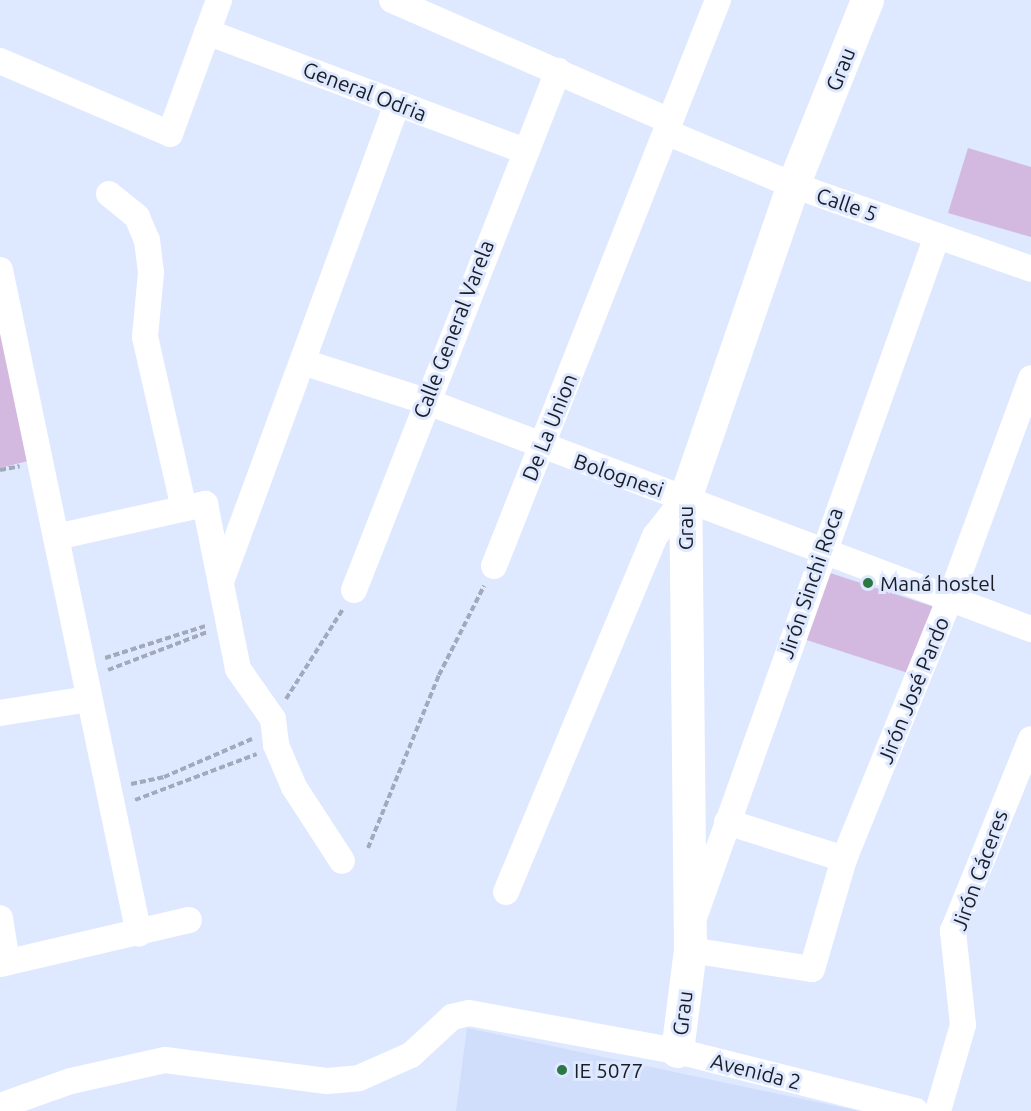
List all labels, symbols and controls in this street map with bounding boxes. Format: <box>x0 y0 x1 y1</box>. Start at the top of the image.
street label: Grau <box>820 44 860 94</box>
street label: General Odria <box>300 56 430 126</box>
street label: Calle 5 <box>813 182 881 226</box>
street label: Calle General Varela <box>407 236 499 422</box>
street label: De La Union <box>516 370 582 484</box>
street label: Bolognesi <box>571 448 667 502</box>
street label: Jirón Sinchi Roca <box>772 504 848 662</box>
street label: Grau <box>672 506 698 550</box>
place label: Maná hostel <box>880 570 995 596</box>
marker: Maná hostel <box>861 576 875 590</box>
street label: Jirón José Pardo <box>872 613 954 767</box>
street label: Jirón Cáceres <box>946 806 1012 934</box>
street label: Grau <box>667 989 697 1037</box>
street label: Avenida 2 <box>708 1048 804 1094</box>
place label: IE 5077 <box>574 1057 643 1083</box>
marker: IE 5077 <box>555 1063 569 1077</box>

